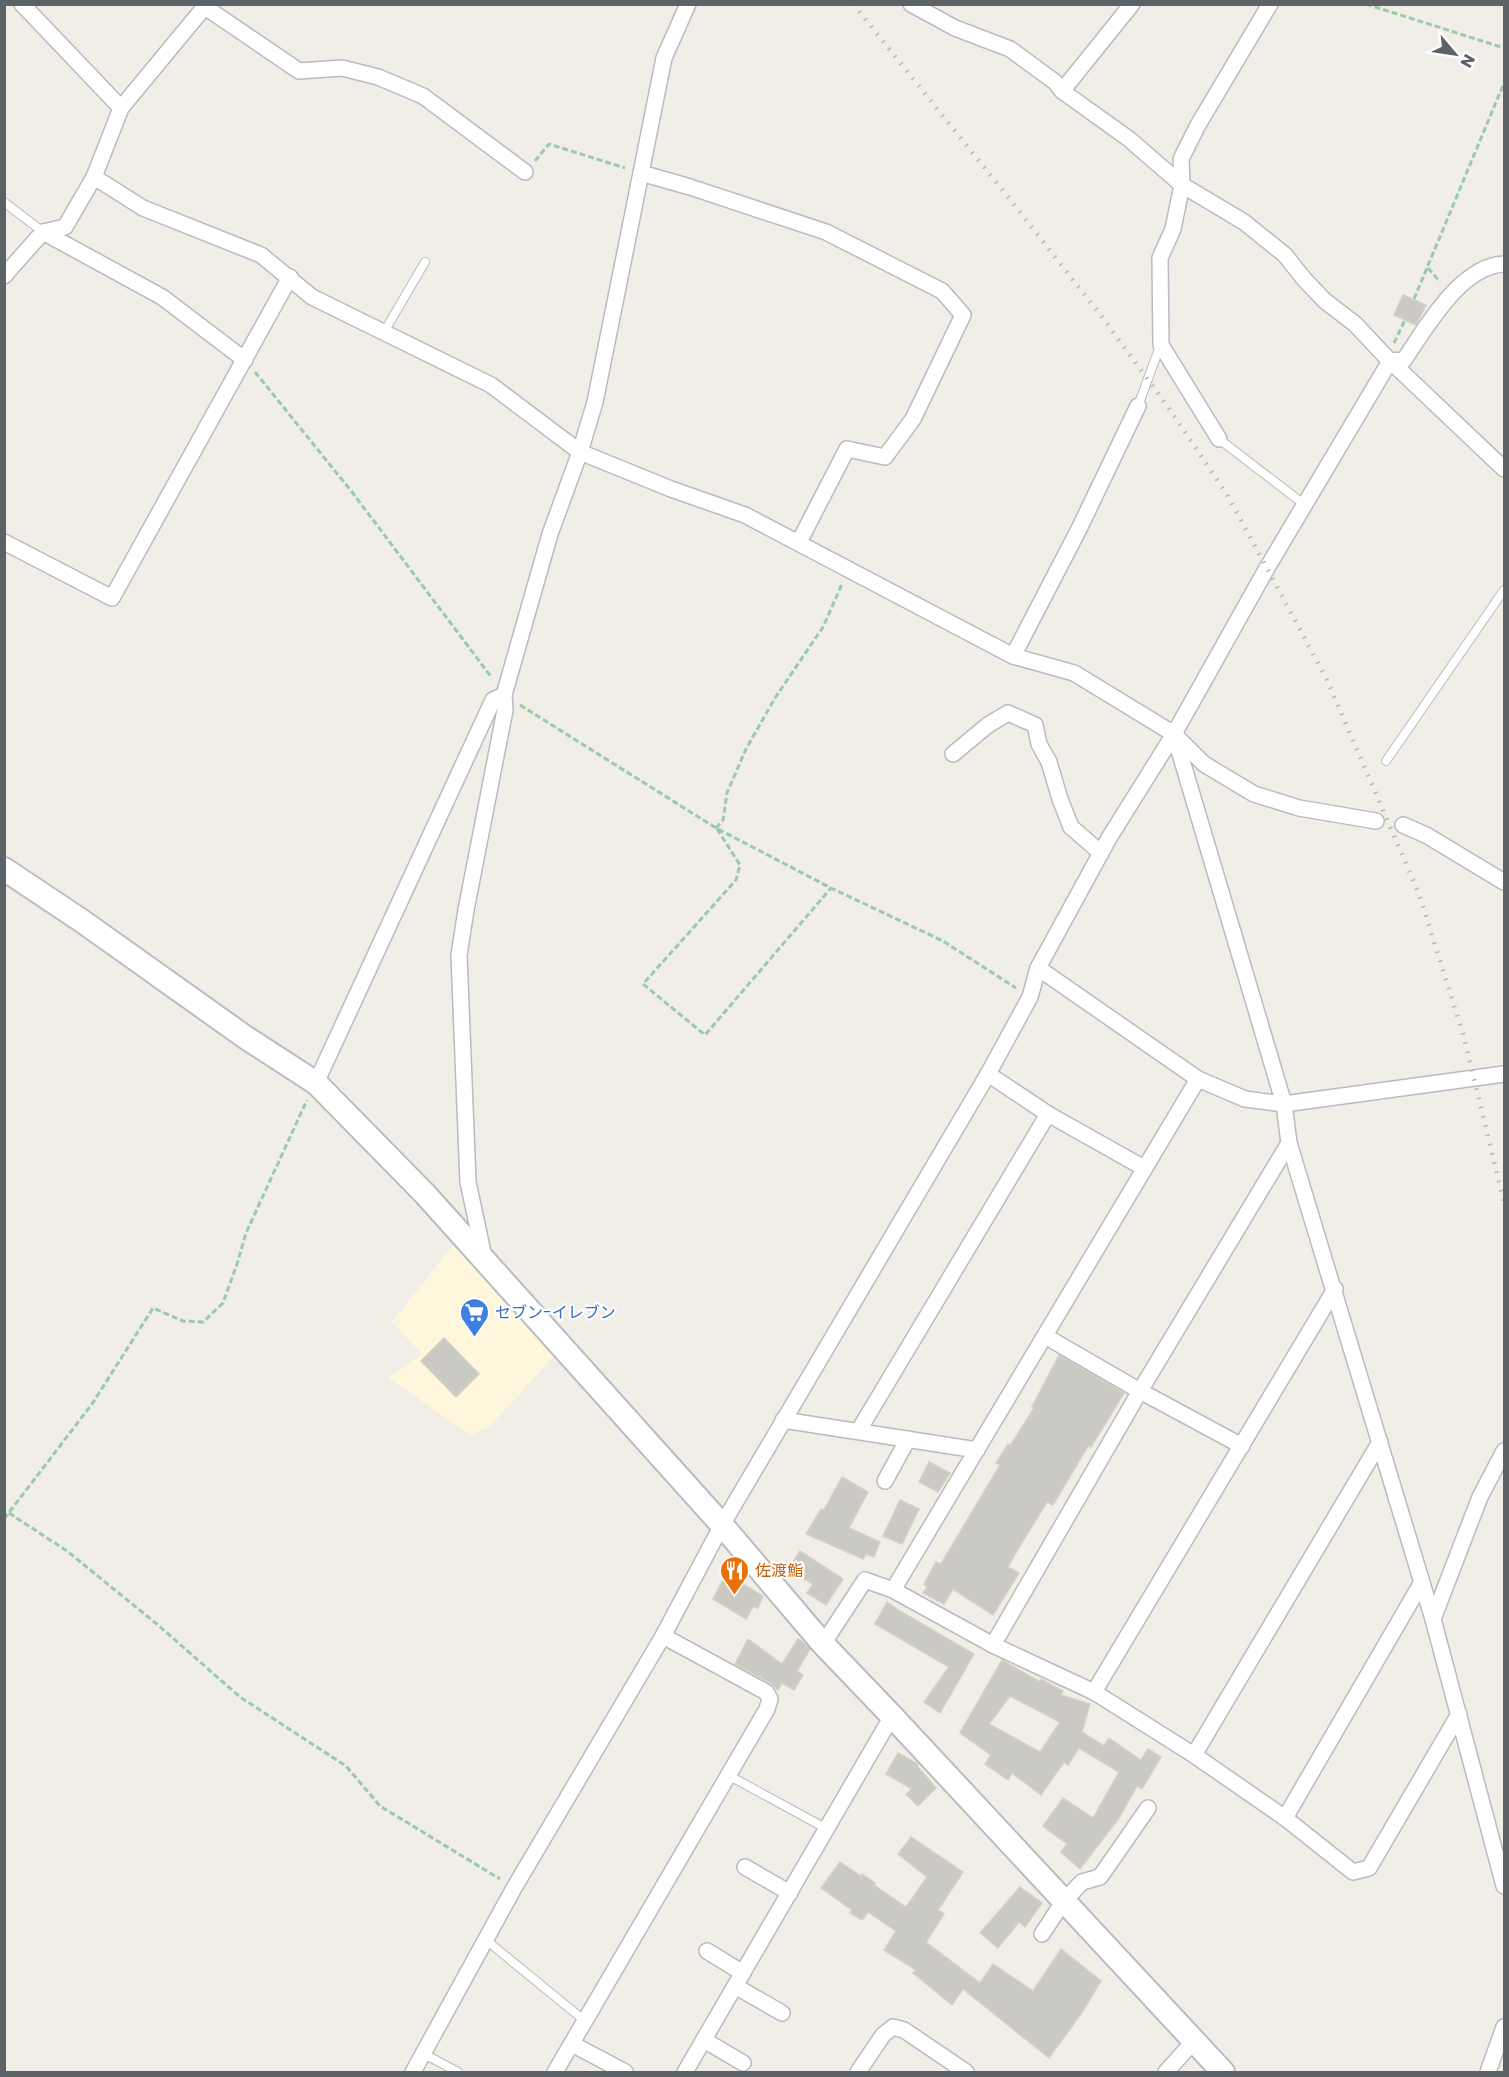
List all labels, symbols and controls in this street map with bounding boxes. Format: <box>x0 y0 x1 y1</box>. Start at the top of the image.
north arrow <box>1425 24 1485 84</box>
text: N <box>1455 50 1481 72</box>
supermarket icon: セブン-イレブン <box>458 1296 490 1338</box>
place label: セブン-イレブン <box>495 1301 616 1324</box>
restaurant icon: 佐渡鮨 <box>718 1554 750 1596</box>
place label: 佐渡鮨 <box>755 1559 803 1582</box>

